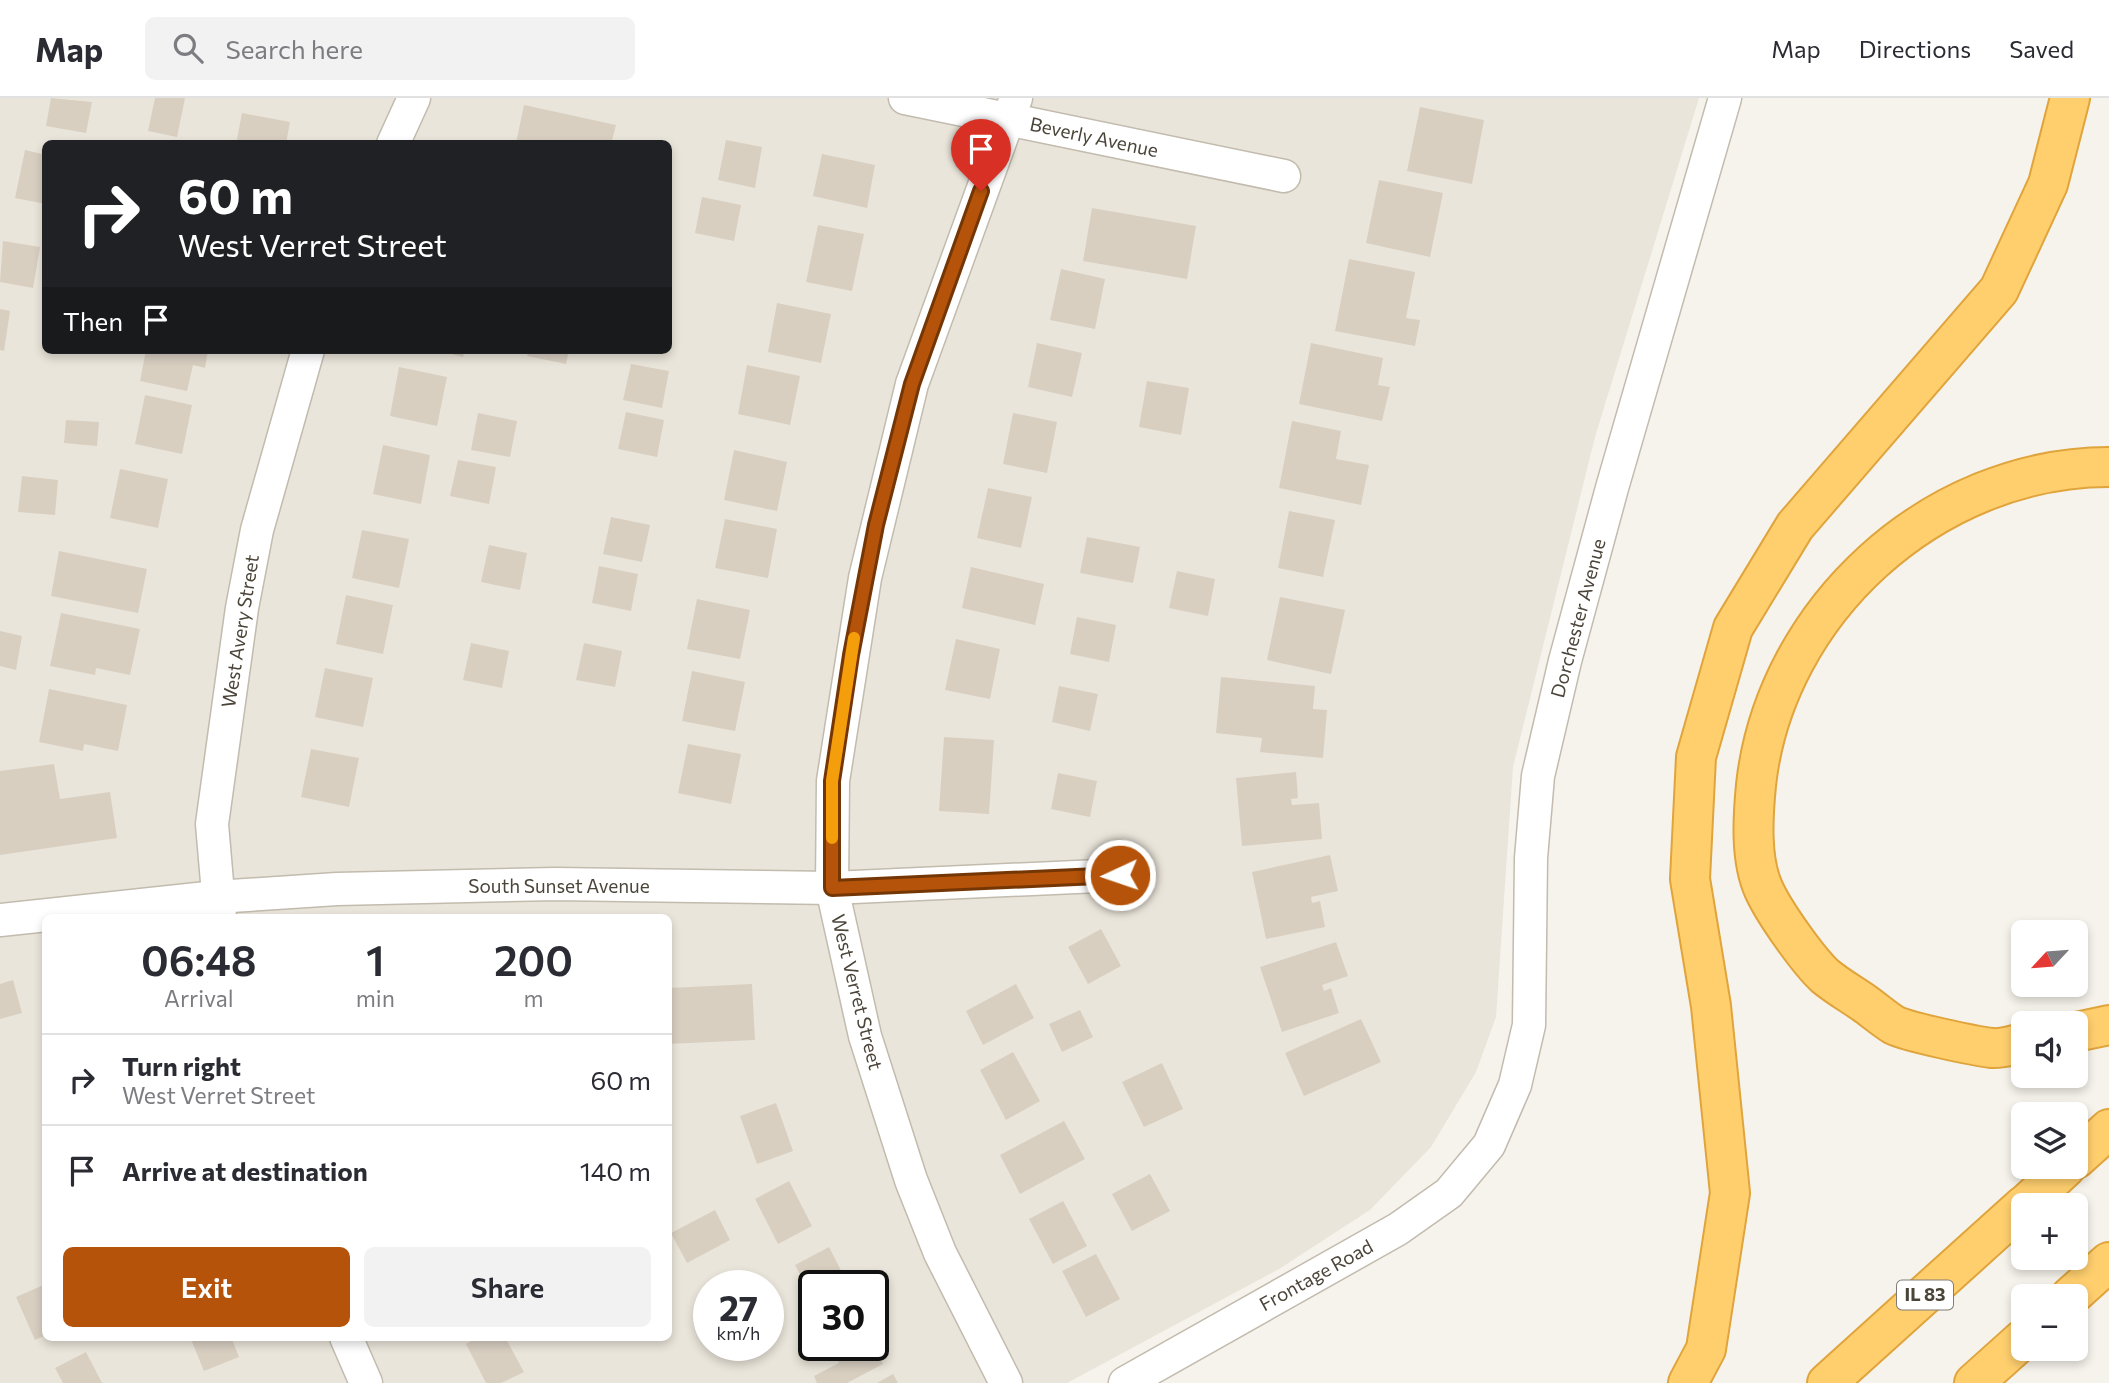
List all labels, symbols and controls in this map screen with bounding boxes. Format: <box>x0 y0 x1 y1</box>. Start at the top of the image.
search box <box>145 17 635 80</box>
text: Map <box>35 28 103 69</box>
icon: search <box>169 29 207 67</box>
text: Search here <box>225 33 363 64</box>
text: Map <box>1771 34 1821 63</box>
text: Directions <box>1859 34 1971 63</box>
text: Saved <box>2009 34 2074 63</box>
street label: Beverly Avenue <box>1028 112 1160 161</box>
pin <box>951 119 1011 191</box>
icon: arrive <box>962 130 1000 168</box>
text: 60 m <box>178 164 293 224</box>
icon: right <box>63 168 154 259</box>
text: West Verret Street <box>178 224 447 264</box>
icon: arrive <box>137 301 175 339</box>
text: Then <box>63 305 123 336</box>
street label: Dorchester Avenue <box>1545 536 1610 700</box>
street label: West Avery Street <box>216 553 263 709</box>
position arrow <box>1083 838 1157 912</box>
street label: South Sunset Avenue <box>468 874 650 897</box>
street label: West Verret Street <box>827 912 888 1072</box>
north arrow <box>2011 920 2088 998</box>
map controls <box>2011 920 2088 1361</box>
text: 06:48 <box>141 933 257 985</box>
text: 1 <box>366 933 385 985</box>
text: 200 <box>494 933 573 985</box>
text: Arrival <box>164 984 234 1012</box>
text: min <box>356 984 395 1012</box>
text: m <box>523 984 543 1012</box>
button: sound <box>2011 1011 2088 1088</box>
text: Turn right <box>122 1050 241 1081</box>
icon: right <box>63 1061 101 1099</box>
text: 60 m <box>591 1064 651 1095</box>
text: West Verret Street <box>122 1081 315 1109</box>
button: layers <box>2011 1102 2088 1179</box>
icon: arrive <box>63 1152 101 1190</box>
text: Arrive at destination <box>122 1155 368 1186</box>
text: 140 m <box>580 1155 651 1186</box>
button: + <box>2011 1193 2088 1270</box>
street label: Frontage Road <box>1255 1234 1376 1315</box>
button: Exit <box>63 1247 350 1327</box>
button: Share <box>364 1247 651 1327</box>
speed limit sign: 30 <box>798 1270 889 1361</box>
road number: IL 83 <box>1897 1280 1953 1310</box>
button: − <box>2011 1284 2088 1361</box>
text: 27 <box>719 1285 758 1328</box>
text: km/h <box>717 1322 760 1344</box>

